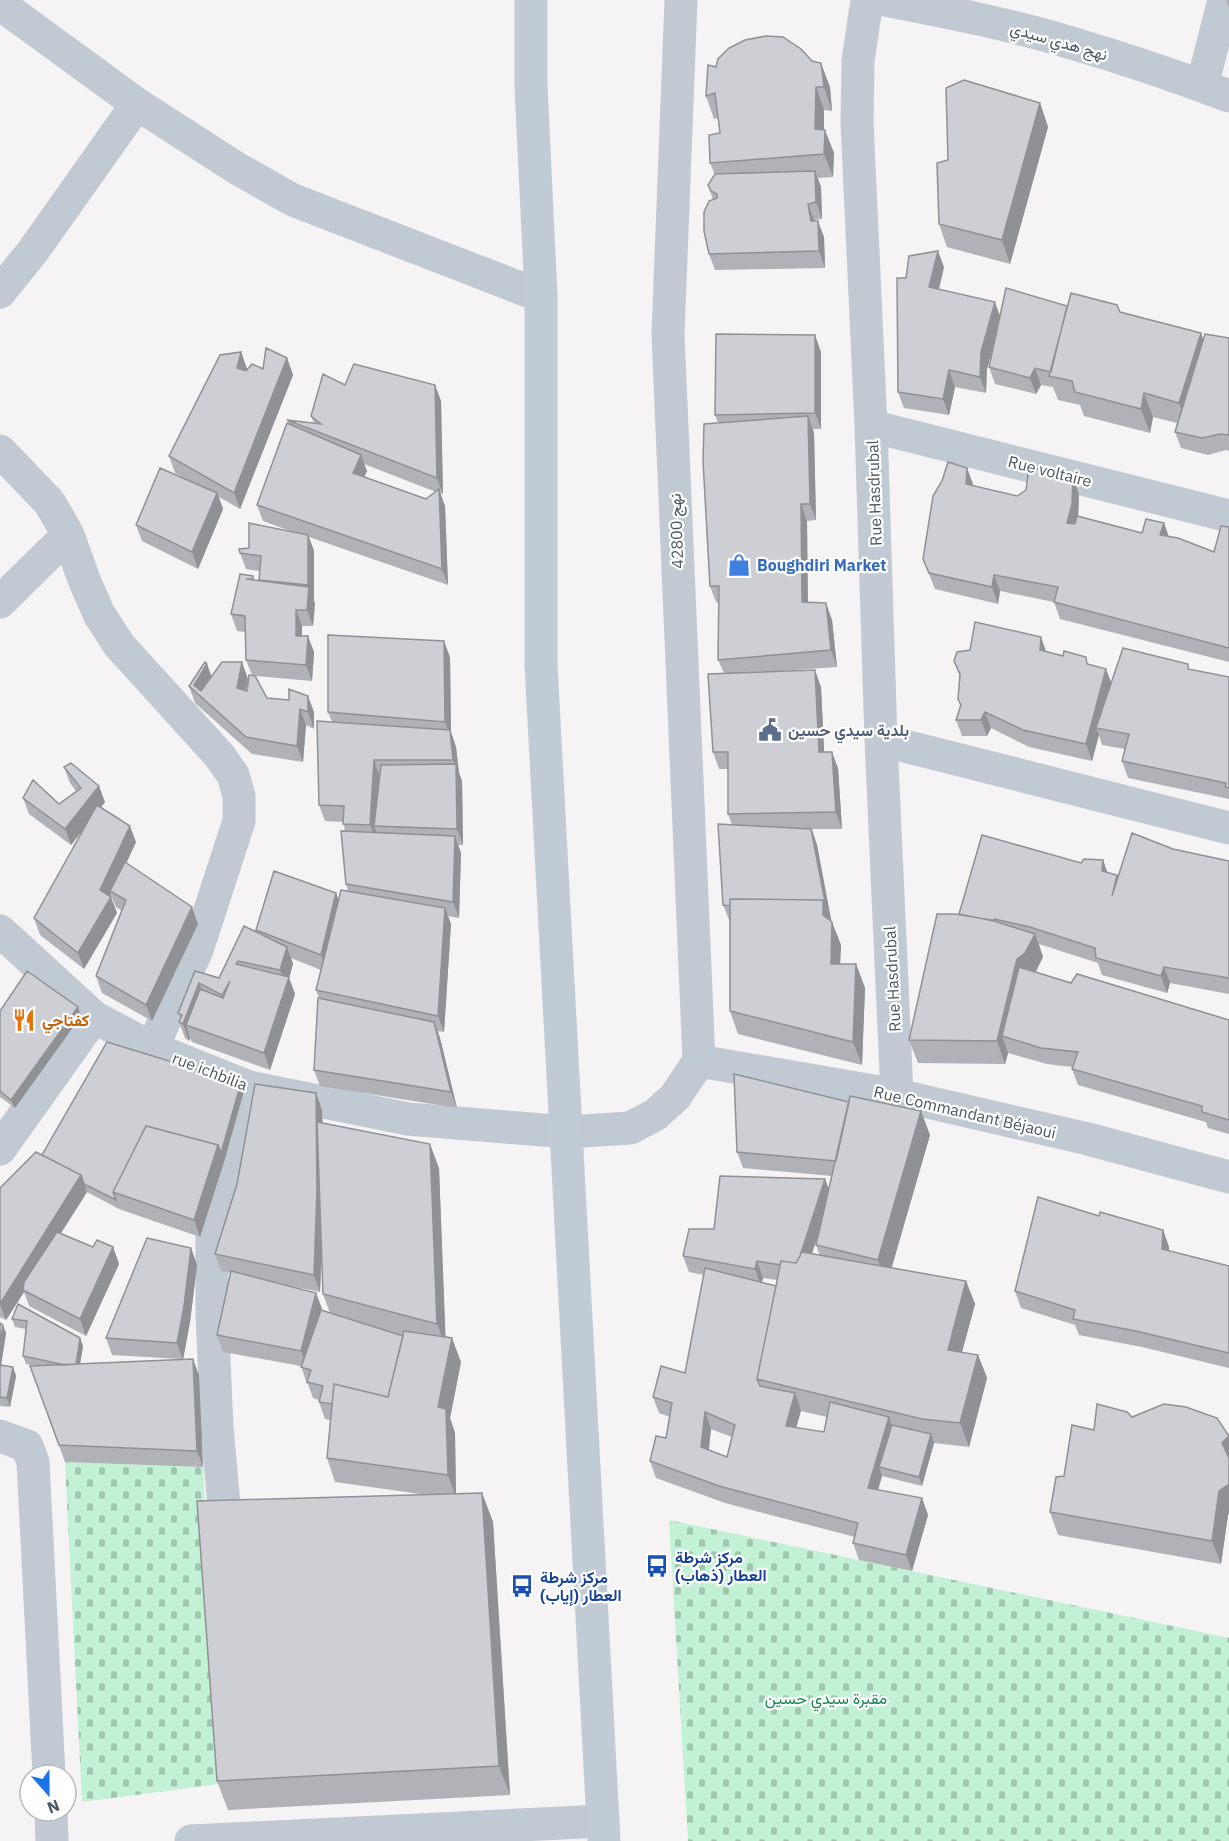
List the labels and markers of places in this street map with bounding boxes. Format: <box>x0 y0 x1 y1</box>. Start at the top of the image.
shop icon: Boughdiri Market <box>726 552 752 578</box>
place label: Boughdiri Market <box>757 555 886 575</box>
public building icon: بلدية سيدي حسين <box>757 717 783 743</box>
place label: بلدية سيدي حسين <box>788 720 909 744</box>
restaurant icon: كفتاجي <box>11 1007 37 1033</box>
place label: كفتاجي <box>42 1010 89 1034</box>
place label: مركز شرطة العطار (ذهاب) <box>675 1547 767 1586</box>
bus stop icon: مركز شرطة العطار (ذهاب) <box>644 1553 670 1579</box>
place label: مركز شرطة العطار (إياب) <box>540 1567 622 1606</box>
bus stop icon: مركز شرطة العطار (إياب) <box>509 1573 535 1599</box>

